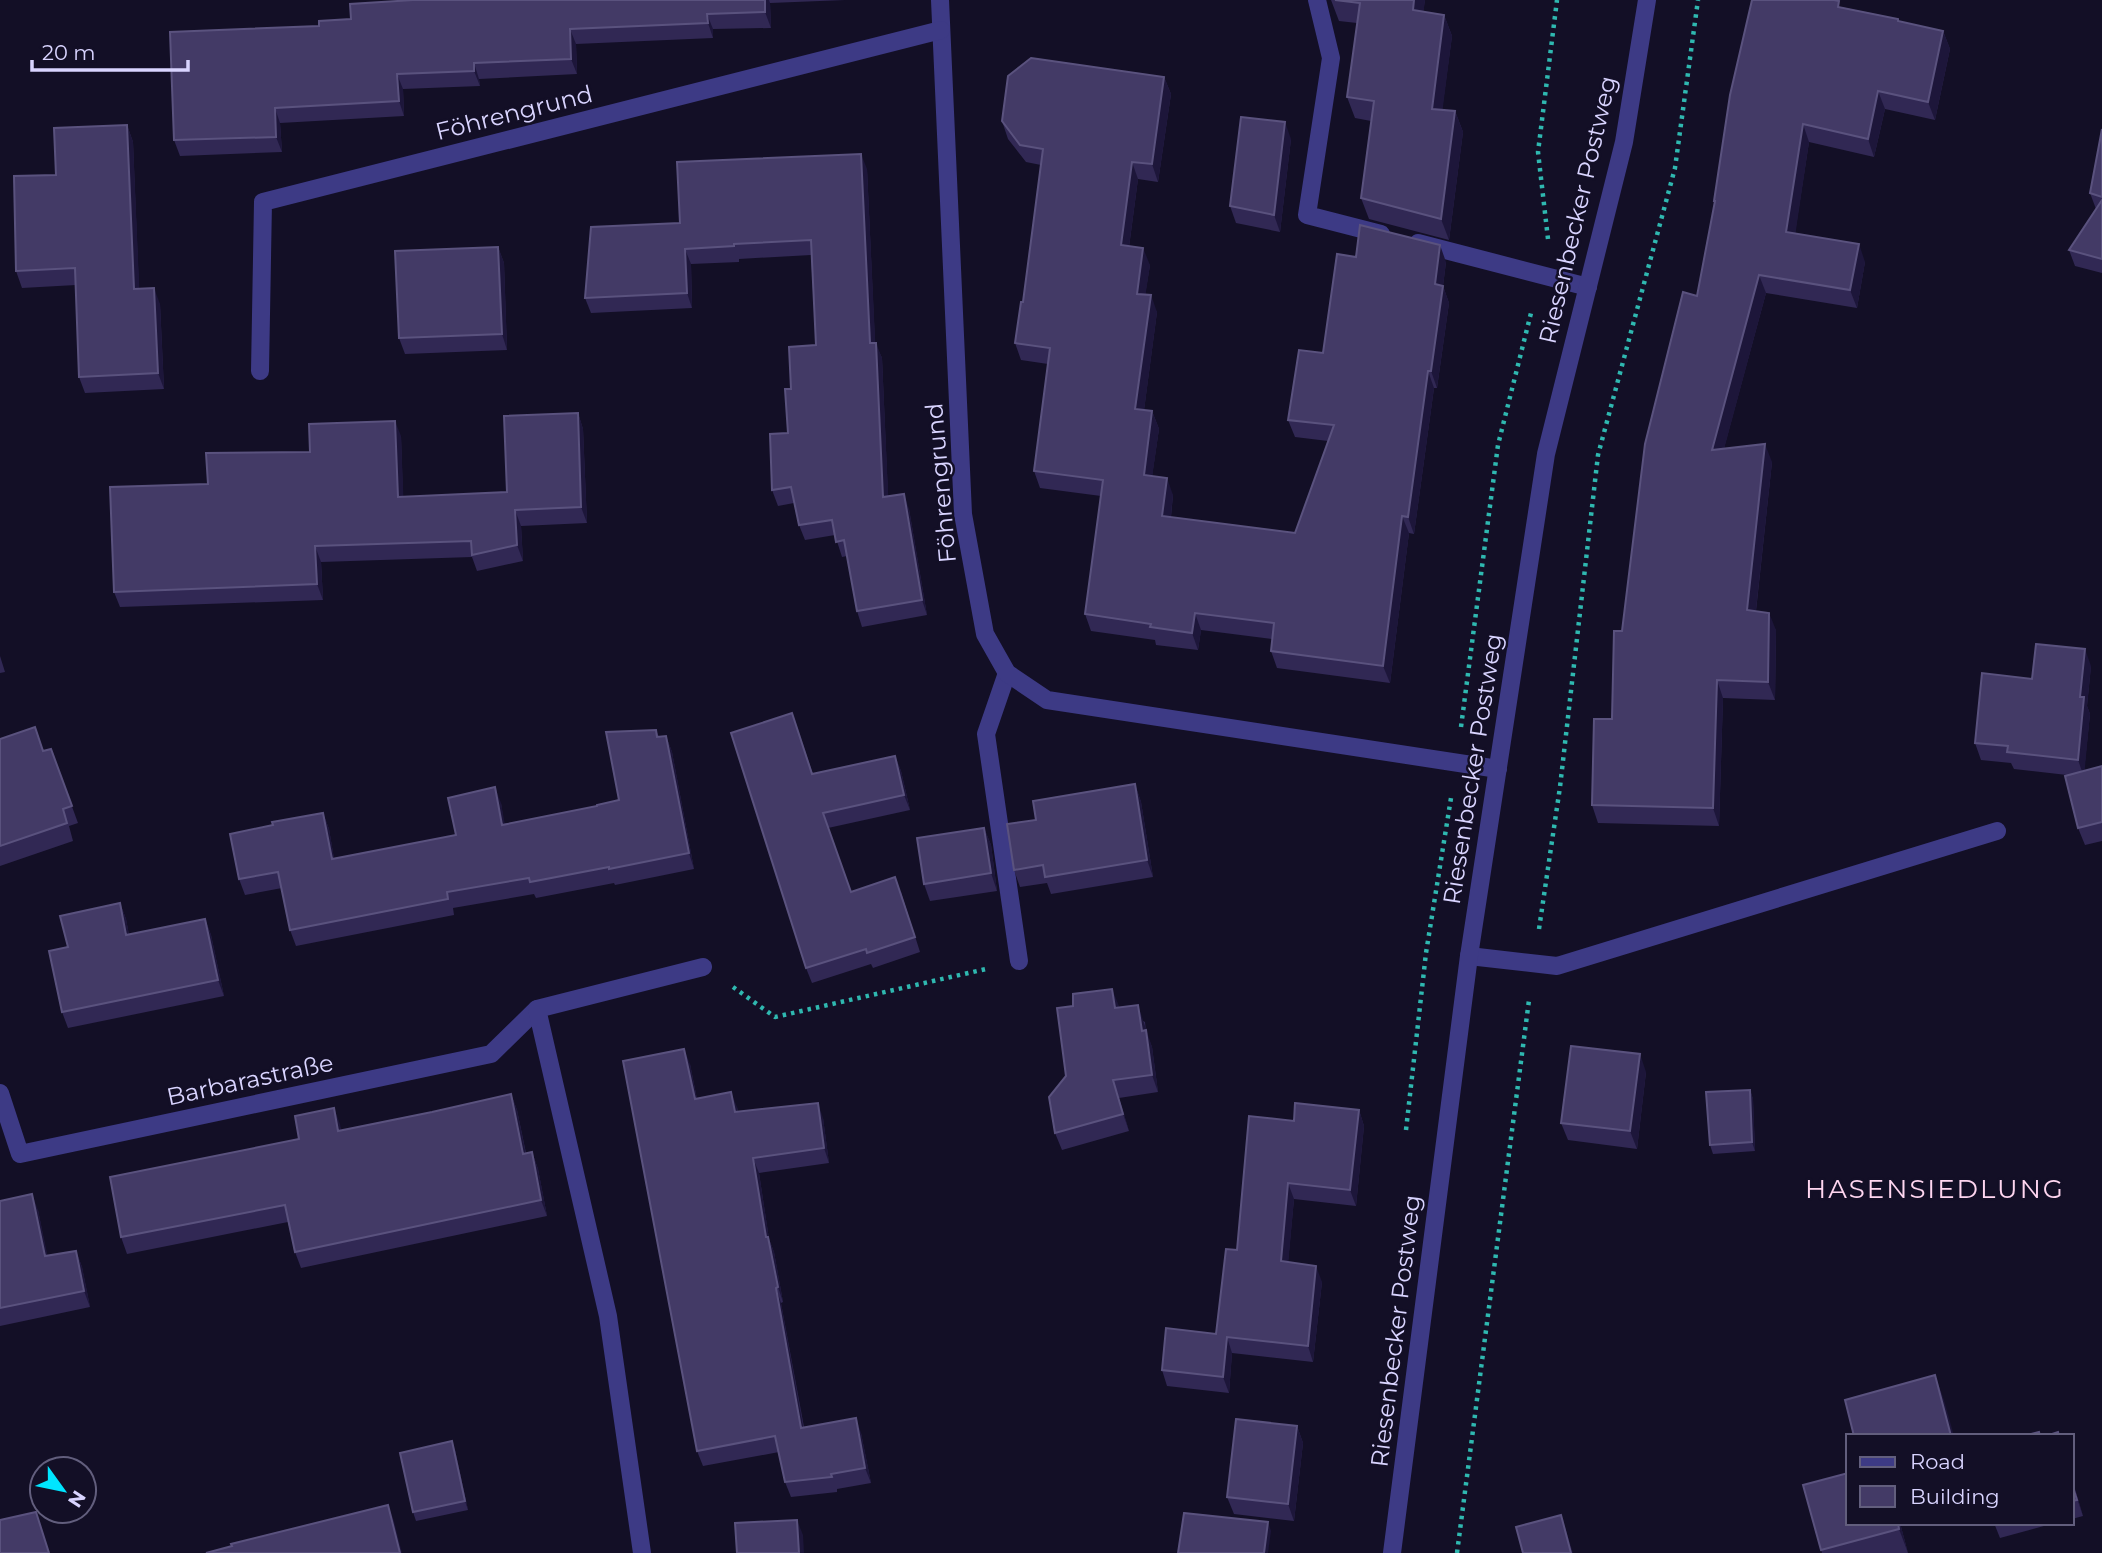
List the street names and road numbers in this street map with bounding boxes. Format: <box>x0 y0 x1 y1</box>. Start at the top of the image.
street label: Riesenbecker Postweg <box>1533 73 1622 347</box>
street label: Föhrengrund <box>432 79 595 146</box>
street label: Föhrengrund <box>919 402 962 564</box>
street label: Riesenbecker Postweg <box>1437 631 1508 906</box>
street label: Barbarastraße <box>164 1048 336 1111</box>
street label: Riesenbecker Postweg <box>1364 1193 1427 1469</box>

